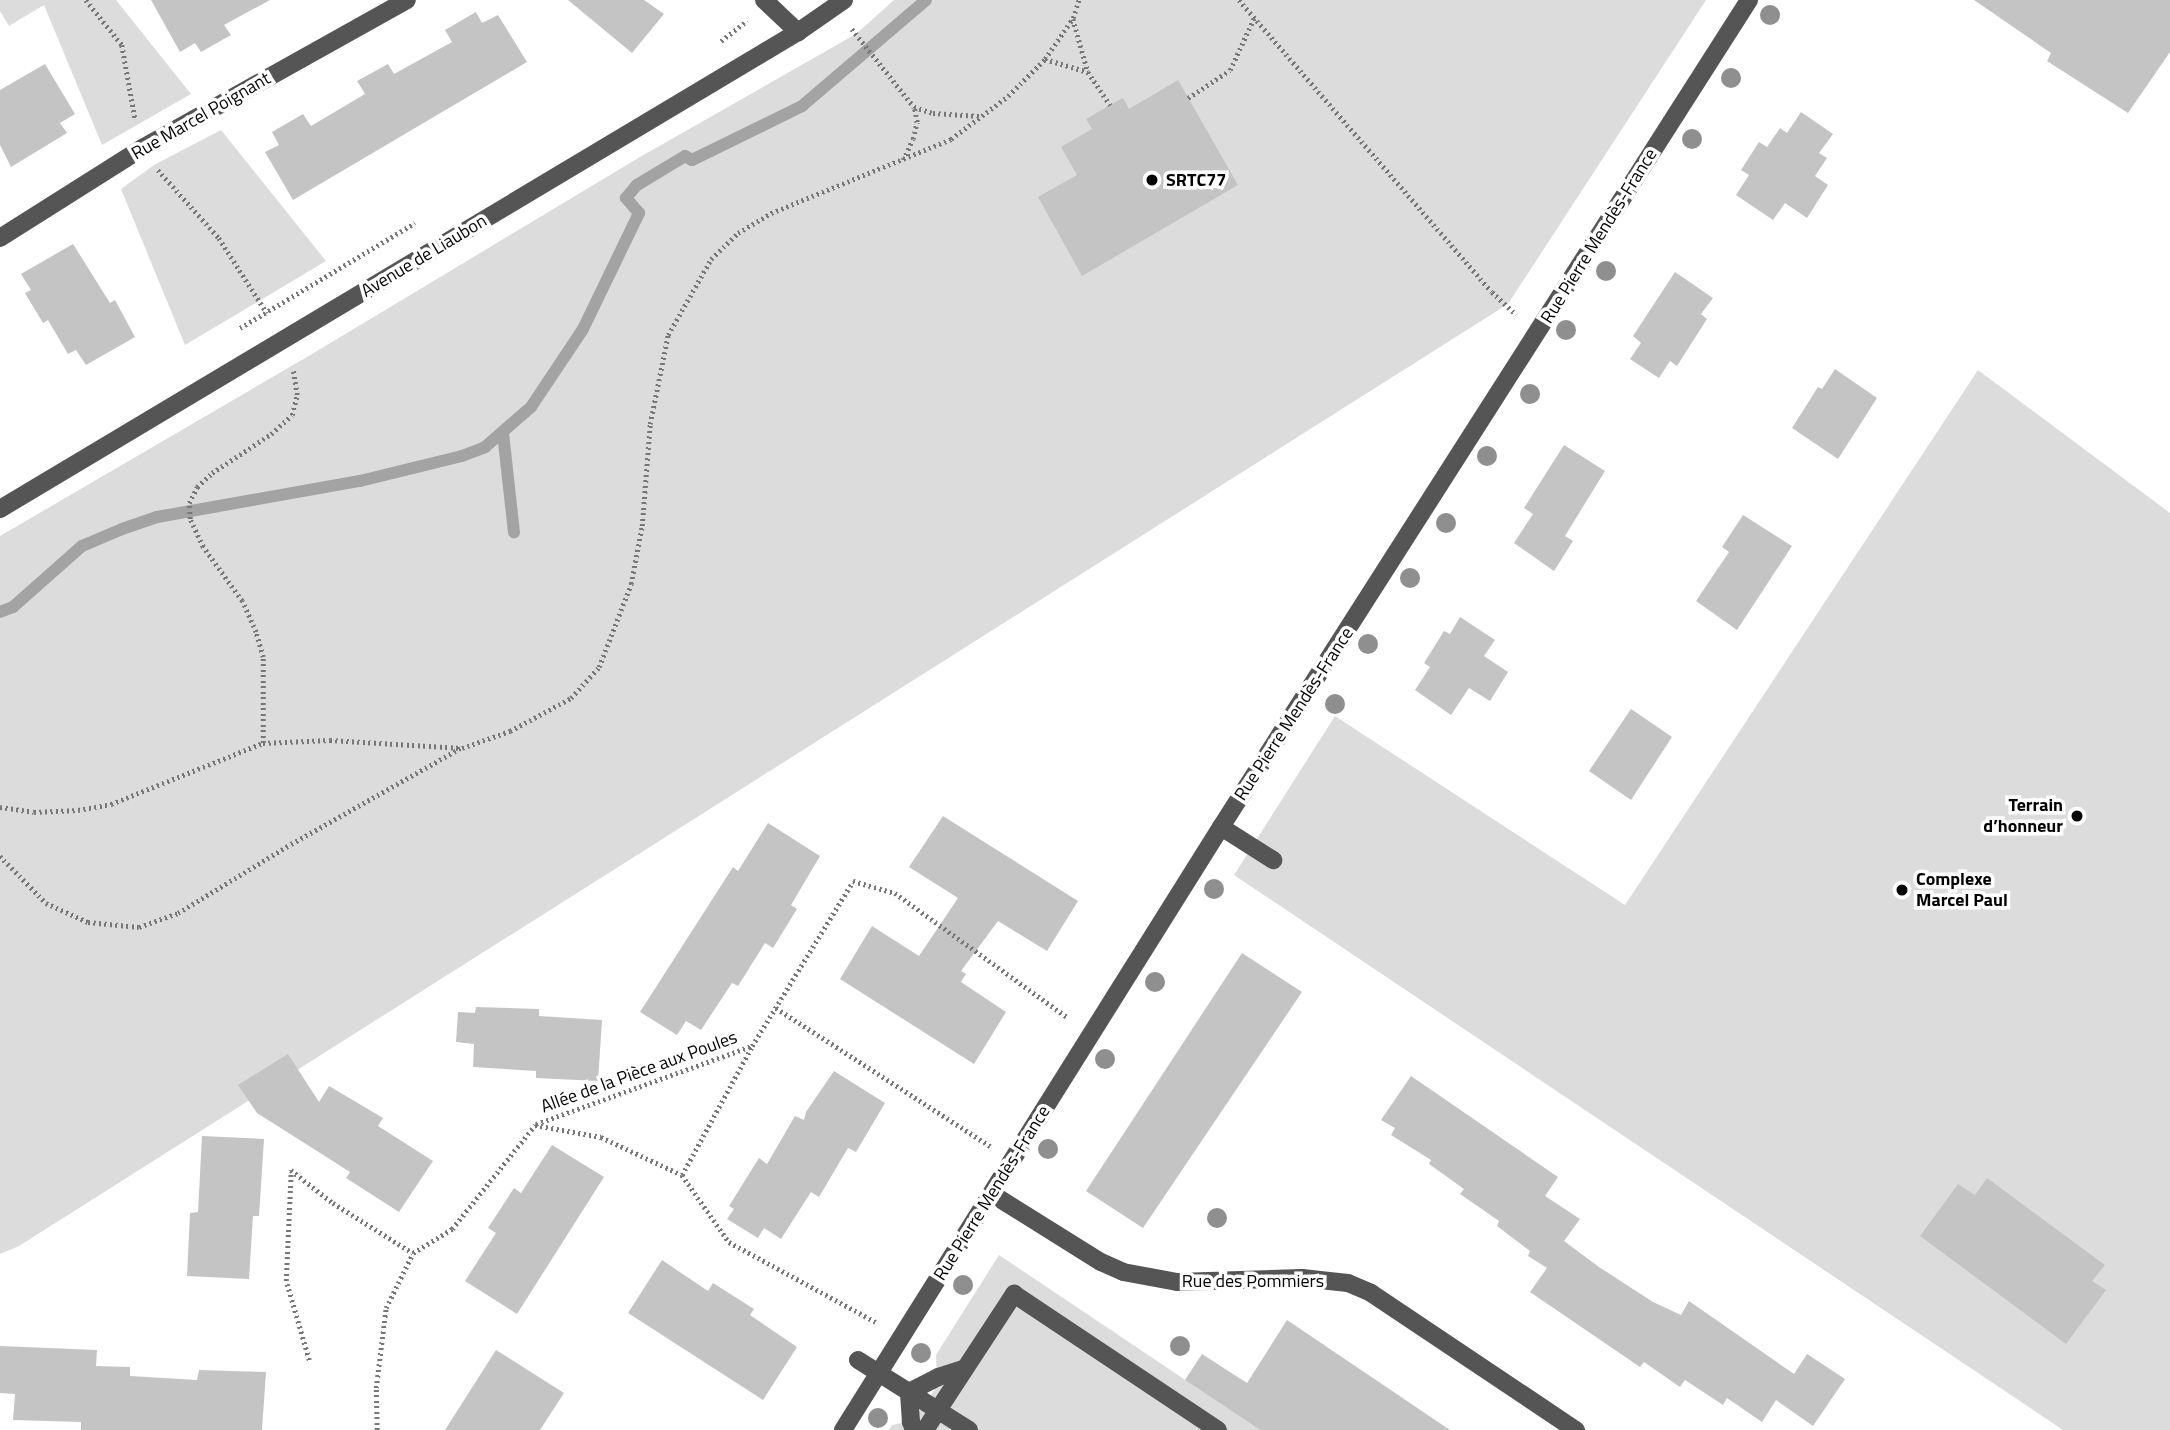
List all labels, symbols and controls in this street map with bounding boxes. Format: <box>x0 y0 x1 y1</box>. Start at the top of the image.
street label: Rue Marcel Poignant <box>128 67 274 165</box>
street label: Rue Pierre Mendès-France <box>1536 145 1662 327</box>
place label: SRTC77 <box>1166 169 1226 191</box>
marker: SRTC77 <box>1144 172 1160 188</box>
street label: Avenue de Liaubon <box>357 210 491 302</box>
street label: Rue Pierre Mendès-France <box>1230 623 1358 805</box>
place label: Terrain d’honneur <box>1983 795 2063 838</box>
marker: Terrain d’honneur <box>2069 808 2085 824</box>
place label: Complexe Marcel Paul <box>1916 869 2008 912</box>
marker: Complexe Marcel Paul <box>1894 882 1910 898</box>
street label: Allée de la Pièce aux Poules <box>538 1026 740 1118</box>
street label: Rue Pierre Mendès-France <box>929 1102 1055 1284</box>
street label: Rue des Pommiers <box>1182 1270 1324 1292</box>

